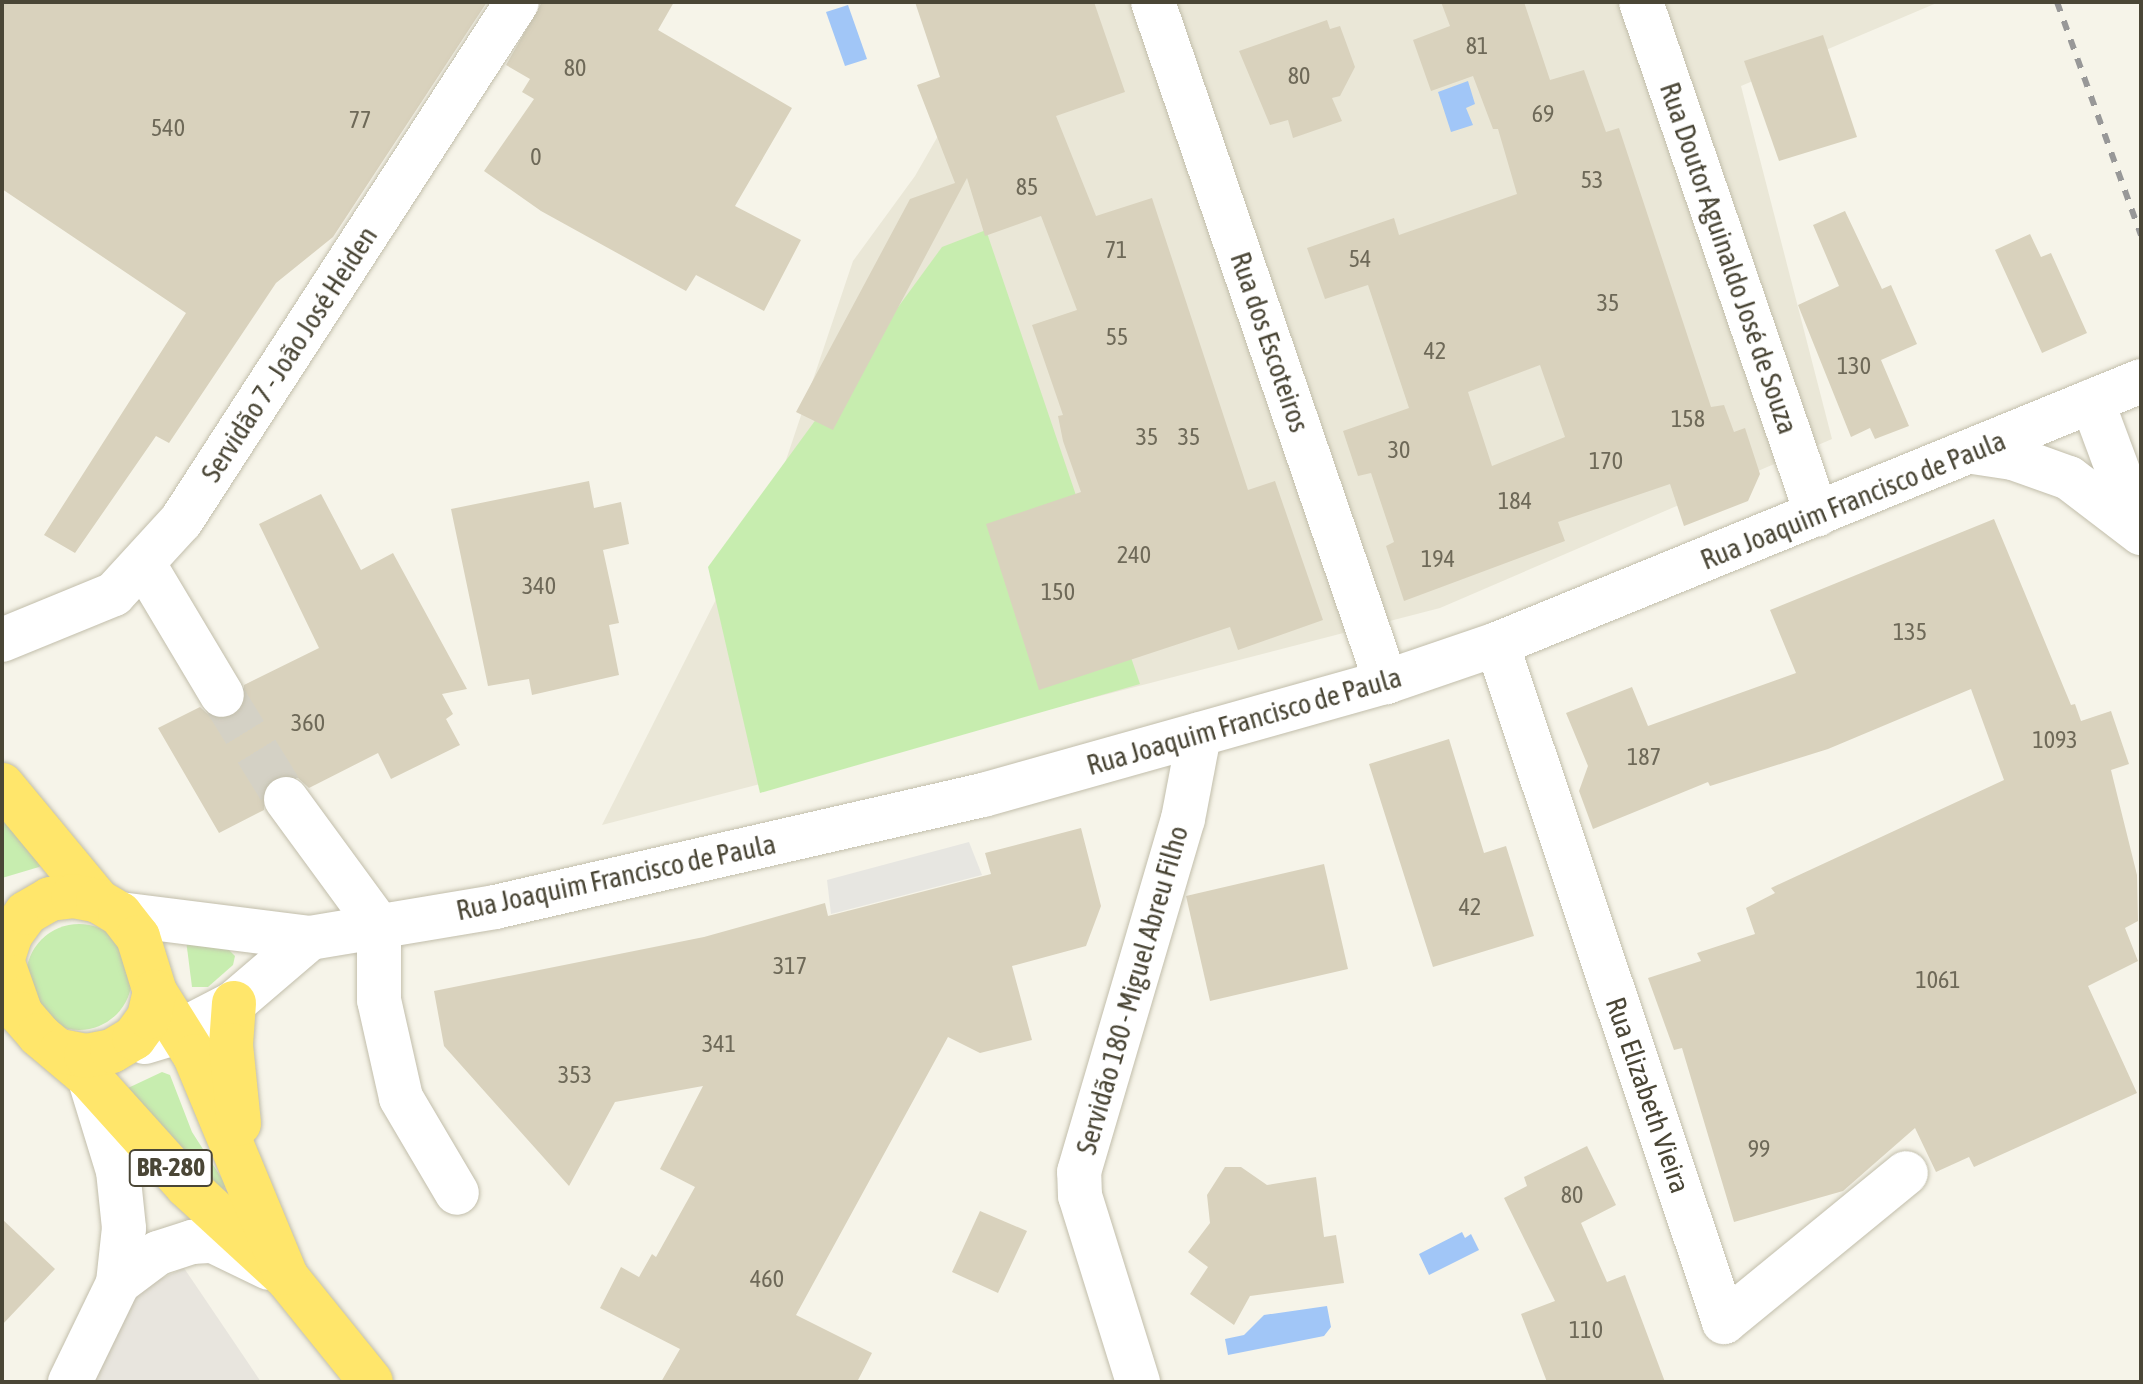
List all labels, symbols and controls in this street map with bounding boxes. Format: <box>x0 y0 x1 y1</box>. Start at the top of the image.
house number: 81 <box>1466 32 1488 60</box>
house number: 80 <box>564 54 586 82</box>
house number: 80 <box>1288 62 1310 90</box>
street label: Rua Doutor Aguinaldo José de Souza <box>1653 78 1805 438</box>
house number: 69 <box>1532 100 1554 128</box>
house number: 77 <box>349 106 371 134</box>
house number: 540 <box>151 114 185 142</box>
house number: 0 <box>530 143 542 171</box>
house number: 53 <box>1581 166 1603 194</box>
house number: 85 <box>1016 173 1038 201</box>
street label: Servidão 7 - João José Heiden <box>194 220 384 488</box>
house number: 71 <box>1105 236 1127 264</box>
house number: 54 <box>1349 245 1371 273</box>
street label: Rua dos Escoteiros <box>1223 248 1317 436</box>
house number: 35 <box>1597 289 1619 317</box>
house number: 55 <box>1106 323 1128 351</box>
house number: 42 <box>1424 337 1446 365</box>
house number: 130 <box>1837 352 1871 380</box>
house number: 158 <box>1671 405 1705 433</box>
house number: 35 <box>1136 423 1158 451</box>
house number: 35 <box>1178 423 1200 451</box>
street label: Rua Joaquim Francisco de Paula <box>1696 423 2010 577</box>
house number: 30 <box>1388 436 1410 464</box>
house number: 170 <box>1589 447 1623 475</box>
house number: 184 <box>1498 487 1532 515</box>
house number: 240 <box>1117 541 1151 569</box>
house number: 194 <box>1421 545 1455 573</box>
house number: 340 <box>522 572 556 600</box>
house number: 150 <box>1041 578 1075 606</box>
house number: 135 <box>1893 618 1927 646</box>
street label: Rua Joaquim Francisco de Paula <box>1083 660 1405 782</box>
house number: 360 <box>291 709 325 737</box>
house number: 1093 <box>2032 726 2078 754</box>
house number: 187 <box>1627 743 1661 771</box>
street label: Servidão 180 - Miguel Abreu Filho <box>1069 822 1195 1158</box>
street label: Rua Joaquim Francisco de Paula <box>453 827 779 927</box>
house number: 42 <box>1459 893 1481 921</box>
house number: 317 <box>773 952 807 980</box>
house number: 1061 <box>1915 966 1961 994</box>
street label: Rua Elizabeth Vieira <box>1599 993 1697 1197</box>
house number: 341 <box>702 1030 736 1058</box>
house number: 353 <box>558 1061 592 1089</box>
house number: 99 <box>1748 1135 1770 1163</box>
road number: BR-280 <box>127 1146 215 1190</box>
house number: 80 <box>1561 1181 1583 1209</box>
house number: 460 <box>750 1265 784 1293</box>
house number: 110 <box>1569 1316 1603 1344</box>

